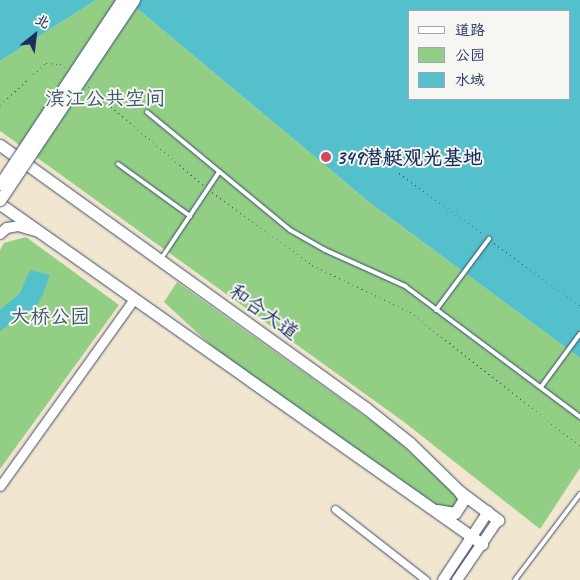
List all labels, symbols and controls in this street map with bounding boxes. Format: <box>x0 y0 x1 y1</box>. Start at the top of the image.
north arrow <box>10 10 60 60</box>
legend <box>408 10 570 100</box>
text: 北 <box>32 11 53 32</box>
text: 道路 <box>455 21 485 40</box>
text: 公园 <box>455 46 485 65</box>
text: 水域 <box>455 71 485 90</box>
park label: 滨江公共空间 <box>45 86 165 110</box>
place label: 349潜艇观光基地 <box>336 145 483 169</box>
marker: 349潜艇观光基地 <box>320 151 332 163</box>
street label: 和合大道 <box>225 279 303 345</box>
park label: 大桥公园 <box>10 304 90 328</box>

